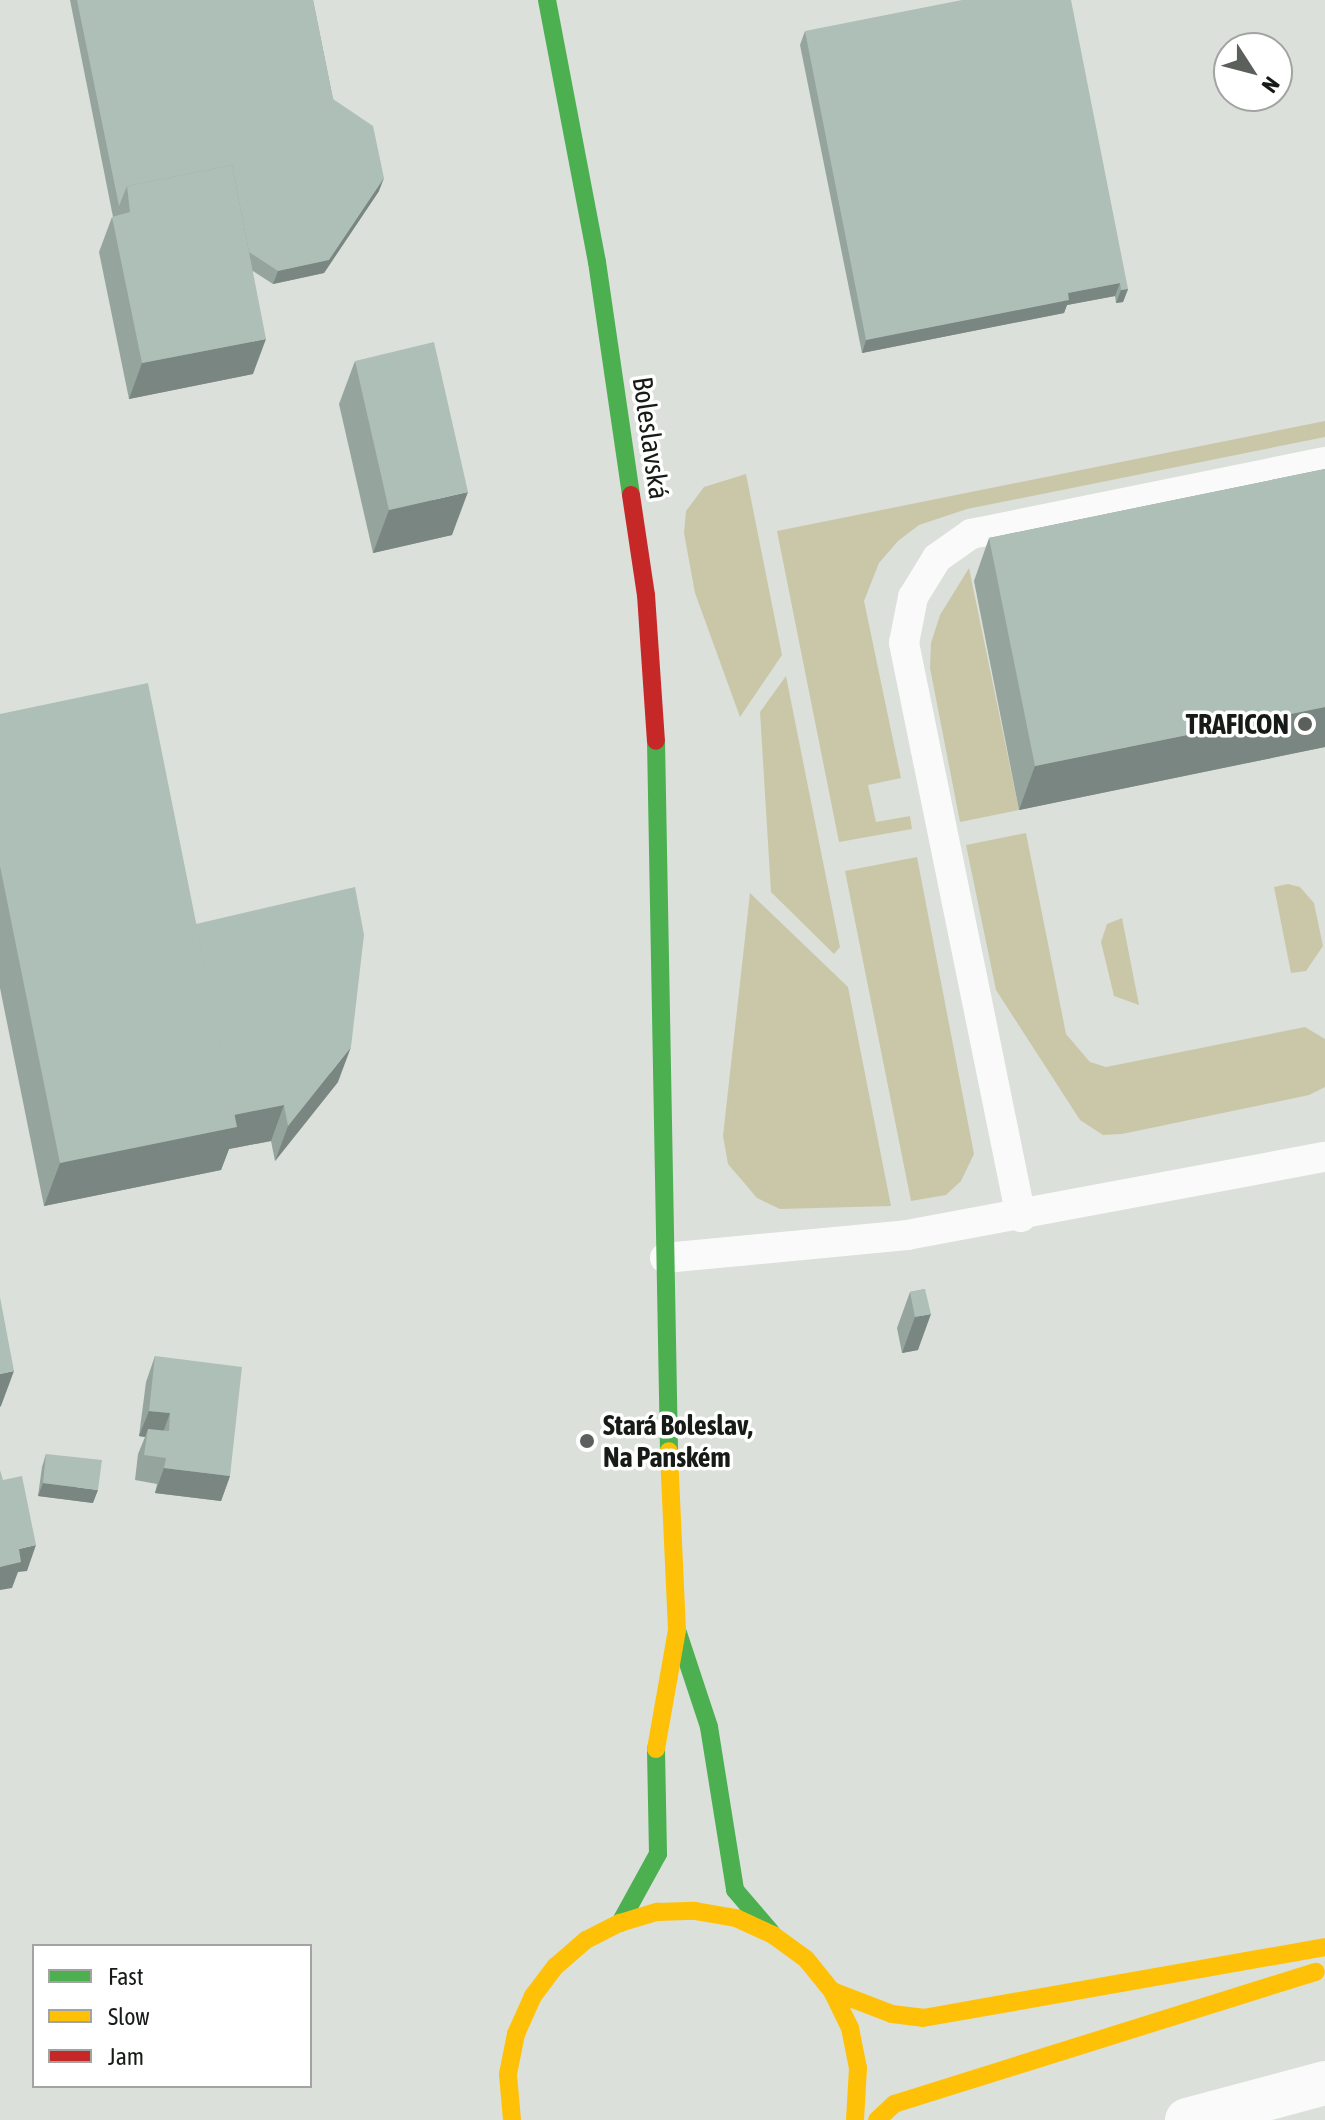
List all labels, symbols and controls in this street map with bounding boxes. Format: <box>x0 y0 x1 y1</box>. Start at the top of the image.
north arrow <box>1213 32 1293 112</box>
text: N <box>1256 72 1285 98</box>
street label: Boleslavská <box>626 375 676 501</box>
place label: TRAFICON <box>1186 707 1289 741</box>
marker: TRAFICON <box>1296 715 1314 733</box>
place label: Stará Boleslav, Na Panském <box>603 1408 753 1474</box>
marker: Stará Boleslav, Na Panském <box>578 1432 596 1450</box>
legend <box>32 1944 312 2088</box>
text: Fast <box>108 1963 144 1990</box>
text: Slow <box>108 2003 150 2030</box>
text: Jam <box>108 2043 144 2070</box>

